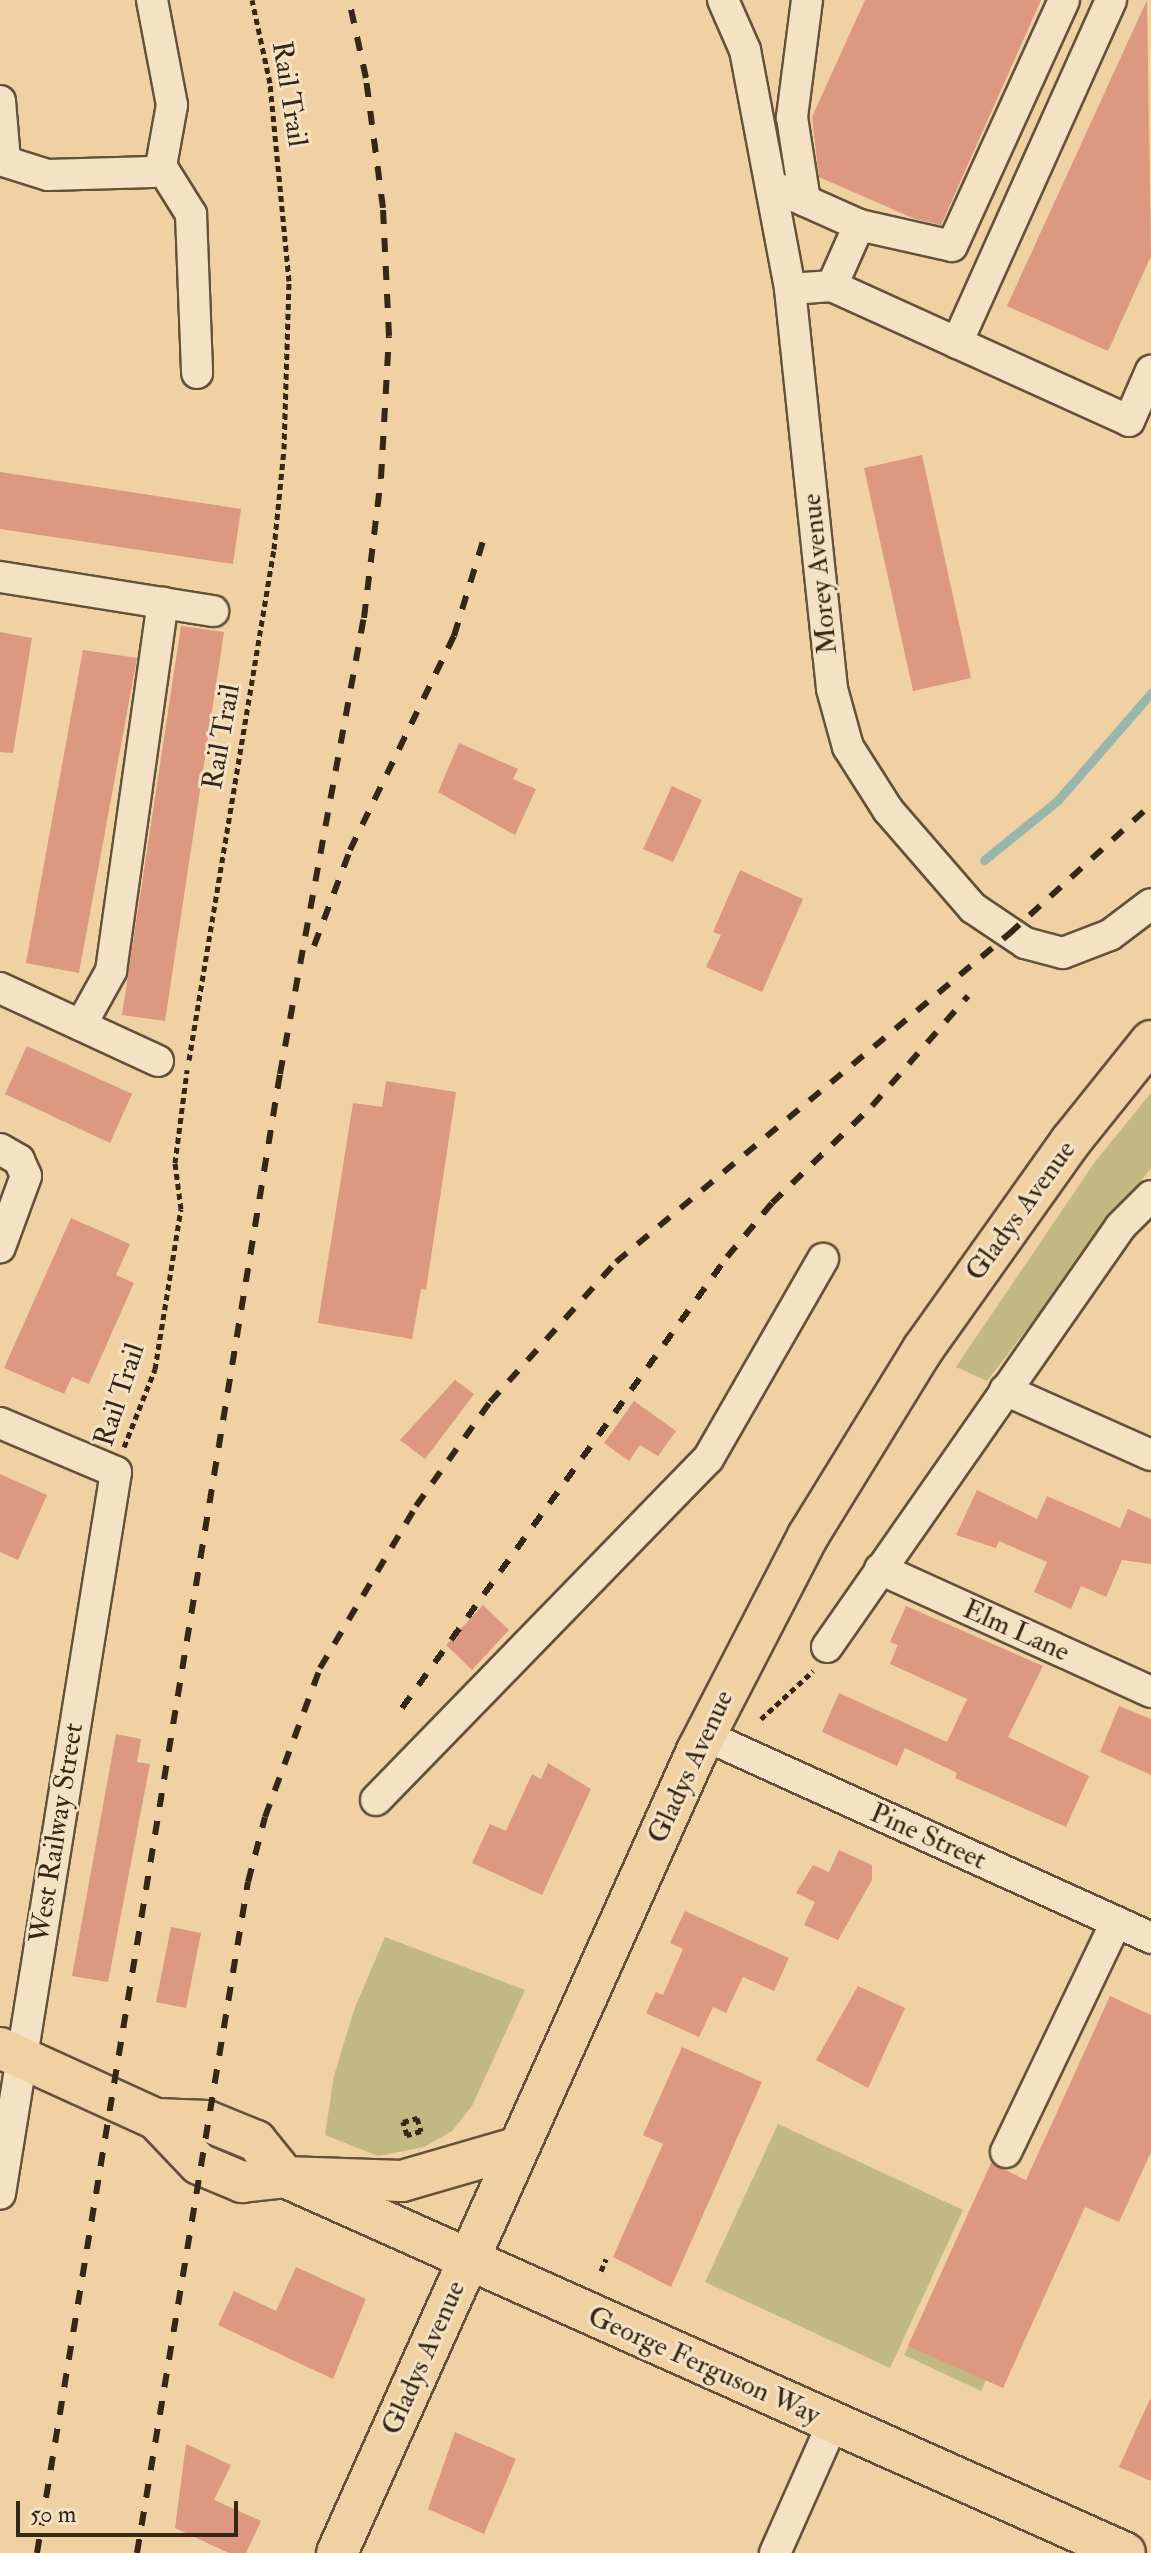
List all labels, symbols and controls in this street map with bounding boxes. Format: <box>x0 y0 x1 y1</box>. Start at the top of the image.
street label: Rail Trail <box>264 39 314 149</box>
street label: Morey Avenue <box>795 492 845 656</box>
street label: Rail Trail <box>196 682 248 792</box>
street label: Gladys Avenue <box>959 1134 1083 1288</box>
street label: Rail Trail <box>88 1339 152 1451</box>
street label: Elm Lane <box>958 1593 1074 1669</box>
street label: Gladys Avenue <box>641 1685 741 1849</box>
street label: West Railway Street <box>23 1721 91 1945</box>
street label: Pine Street <box>865 1797 991 1877</box>
street label: Gladys Avenue <box>375 2276 473 2440</box>
street label: George Ferguson Way <box>583 2300 825 2432</box>
scale bar <box>20 2485 242 2535</box>
text: 50 m <box>30 2499 76 2530</box>

